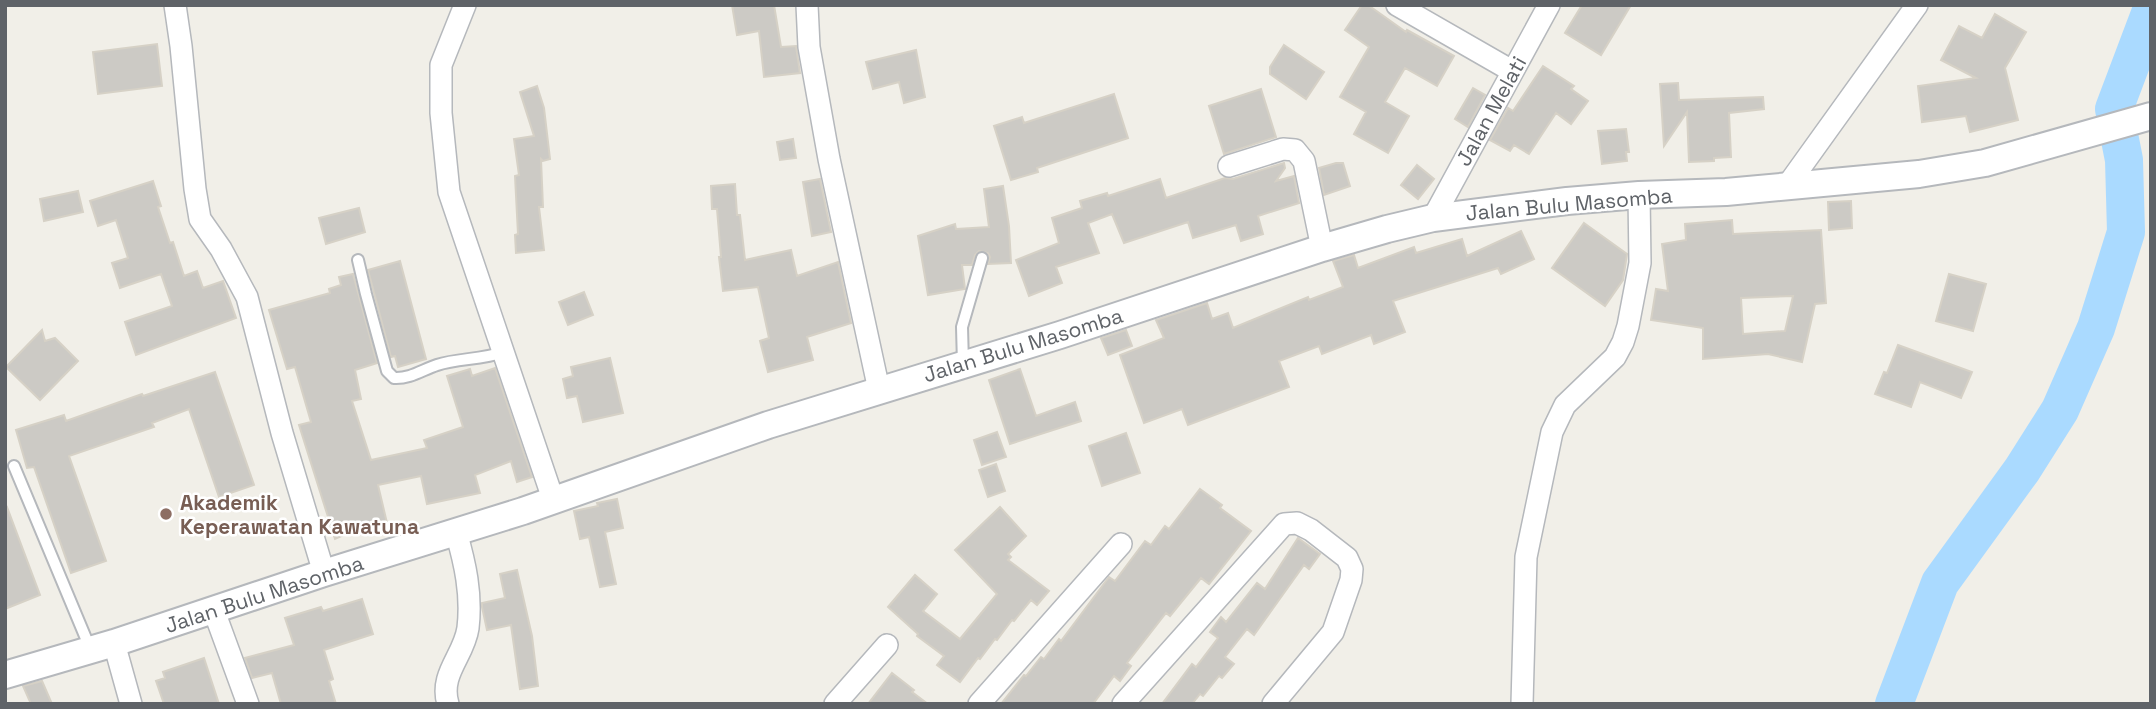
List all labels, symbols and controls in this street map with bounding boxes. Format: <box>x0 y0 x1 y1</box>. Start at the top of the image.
street label: Jalan Melati <box>1450 51 1532 171</box>
street label: Jalan Bulu Masomba <box>1464 182 1674 226</box>
street label: Jalan Bulu Masomba <box>920 302 1126 388</box>
place label: Akademik Keperawatan Kawatuna <box>180 489 419 540</box>
marker: Akademik Keperawatan Kawatuna <box>158 506 174 522</box>
street label: Jalan Bulu Masomba <box>161 549 367 639</box>

